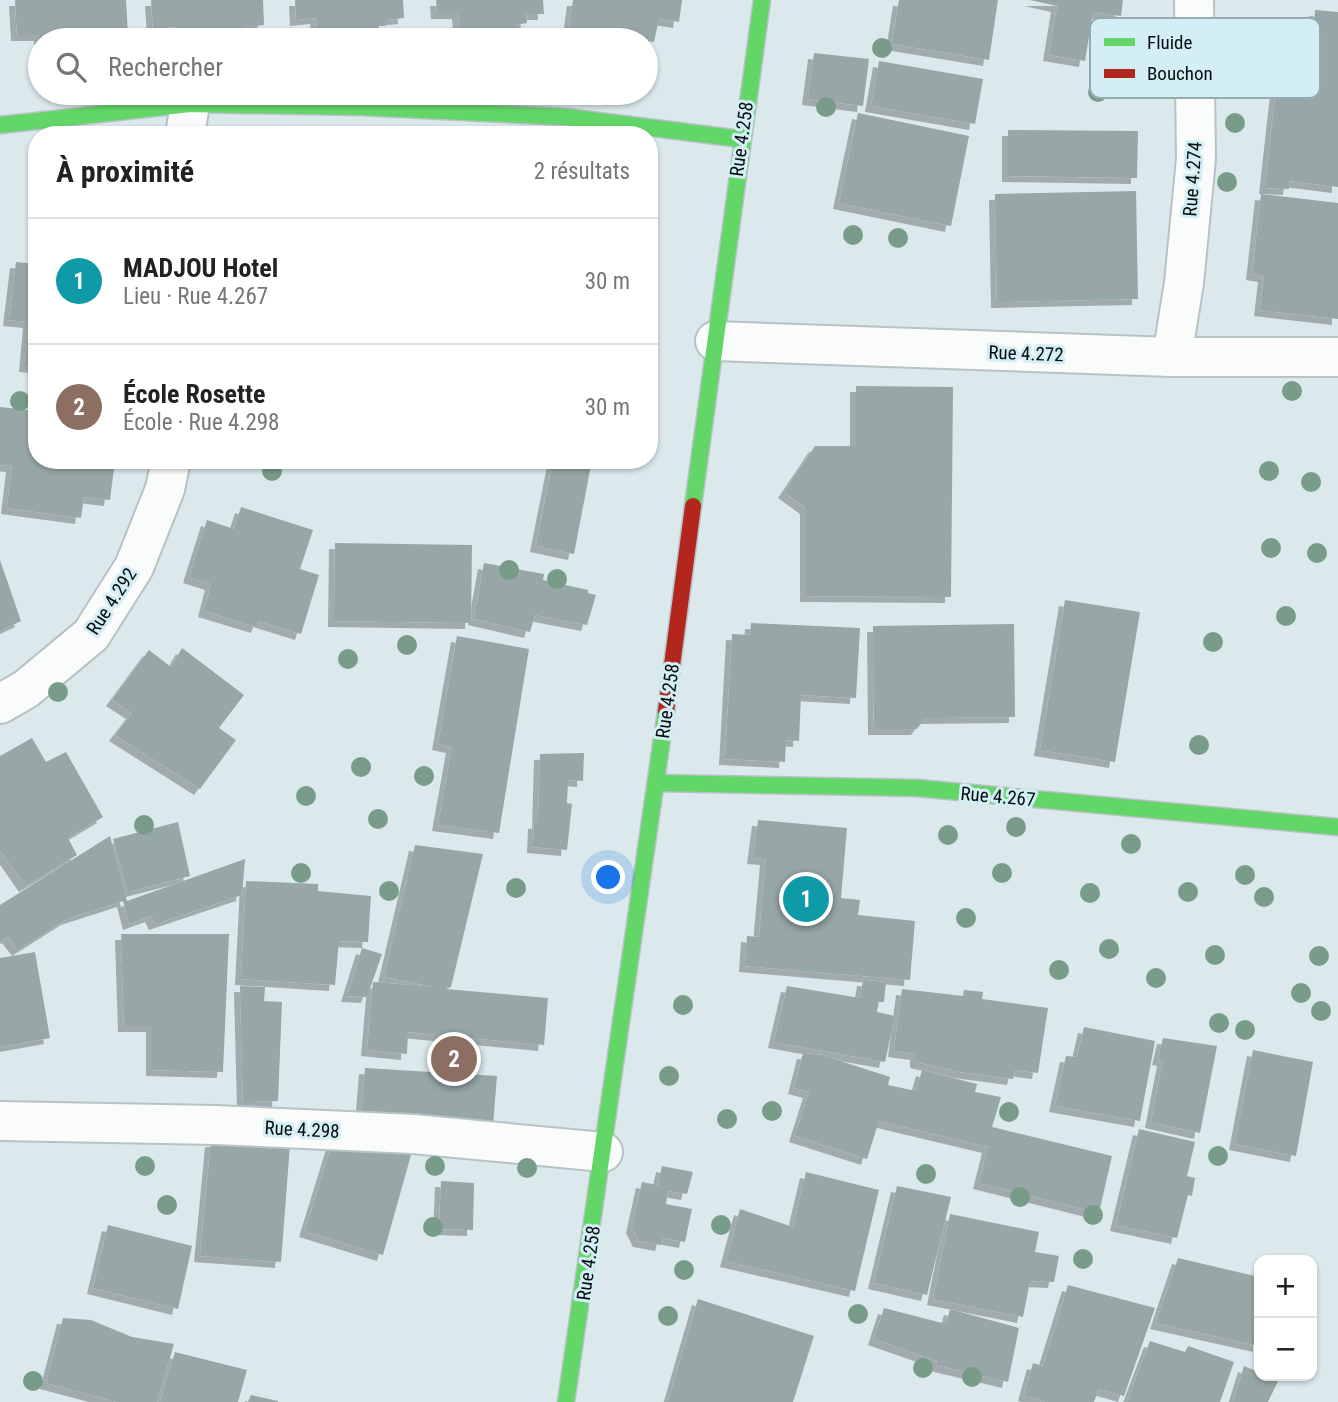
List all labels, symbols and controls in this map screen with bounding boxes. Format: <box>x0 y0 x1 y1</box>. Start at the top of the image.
legend <box>1090 18 1320 98</box>
search box <box>28 28 658 105</box>
text: Fluide <box>1147 31 1192 54</box>
icon: search <box>52 48 90 86</box>
text: Rechercher <box>108 52 223 82</box>
text: Bouchon <box>1147 62 1213 85</box>
street label: Rue 4.258 <box>725 100 758 178</box>
street label: Rue 4.274 <box>1178 141 1207 217</box>
text: À proximité <box>56 154 194 189</box>
text: 2 résultats <box>534 158 630 185</box>
text: MADJOU Hotel <box>123 253 278 283</box>
text: 1 <box>73 268 85 295</box>
text: 30 m <box>585 268 630 295</box>
text: Lieu · Rue 4.267 <box>123 283 268 310</box>
street label: Rue 4.272 <box>988 341 1064 366</box>
text: École Rosette <box>123 379 265 409</box>
text: 2 <box>73 394 85 421</box>
text: 30 m <box>585 394 630 421</box>
text: École · Rue 4.298 <box>123 409 279 436</box>
street label: Rue 4.292 <box>81 564 142 639</box>
street label: Rue 4.258 <box>651 662 684 740</box>
street label: Rue 4.267 <box>960 782 1036 811</box>
your location <box>591 860 625 894</box>
pin: 1 <box>783 873 829 925</box>
pin: 2 <box>431 1033 477 1085</box>
street label: Rue 4.298 <box>264 1116 340 1143</box>
street label: Rue 4.258 <box>572 1224 605 1302</box>
map controls <box>1254 1255 1317 1381</box>
button: + <box>1254 1255 1317 1318</box>
button: − <box>1254 1318 1317 1381</box>

